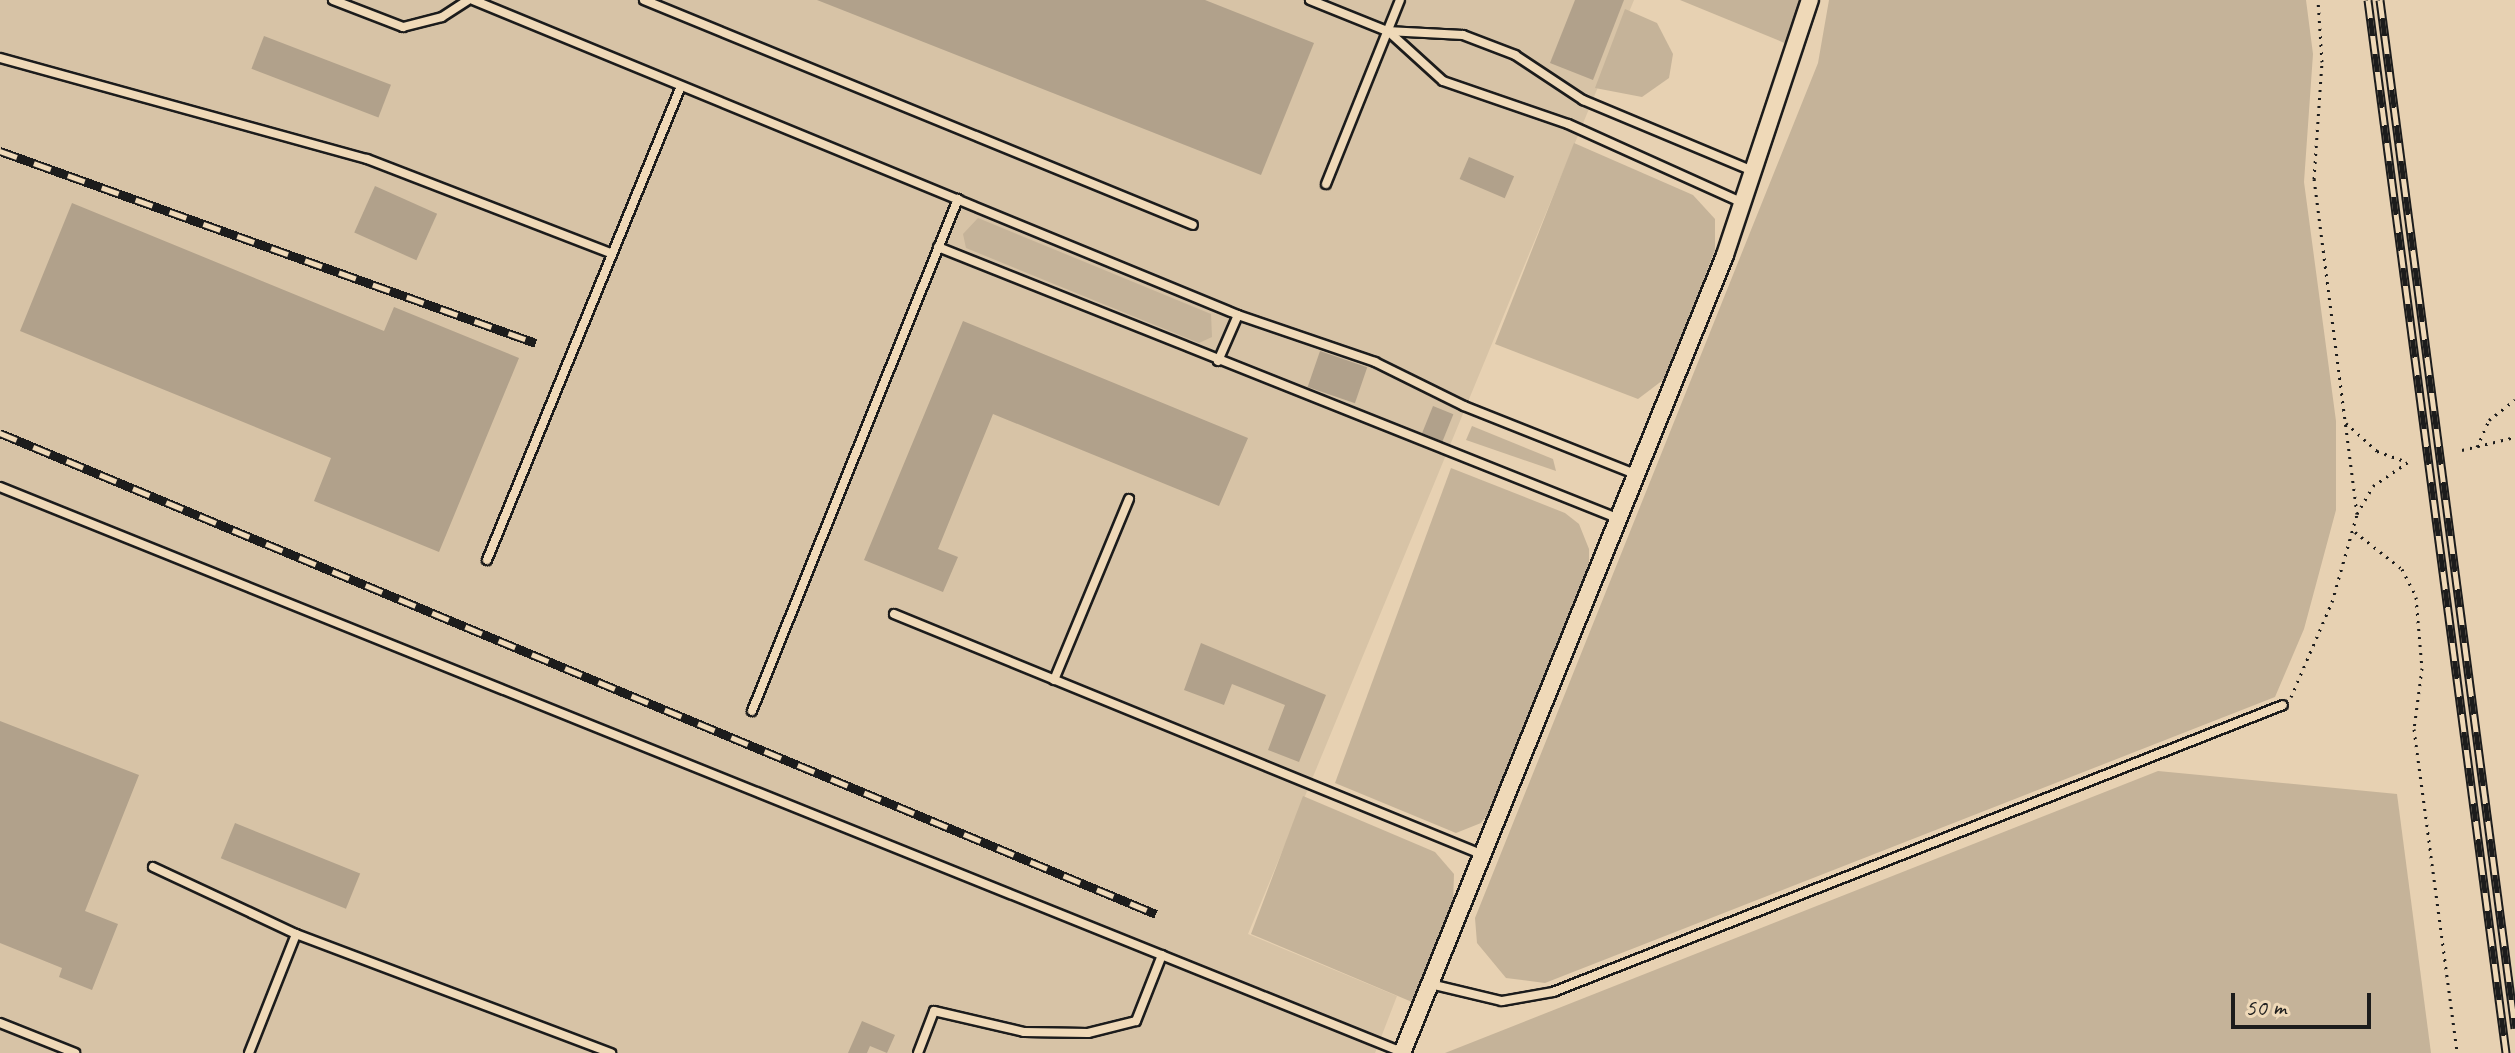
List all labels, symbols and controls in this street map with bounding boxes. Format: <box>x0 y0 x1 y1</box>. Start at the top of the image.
scale bar <box>2235 977 2375 1027</box>
text: 50 m <box>2245 992 2286 1022</box>

